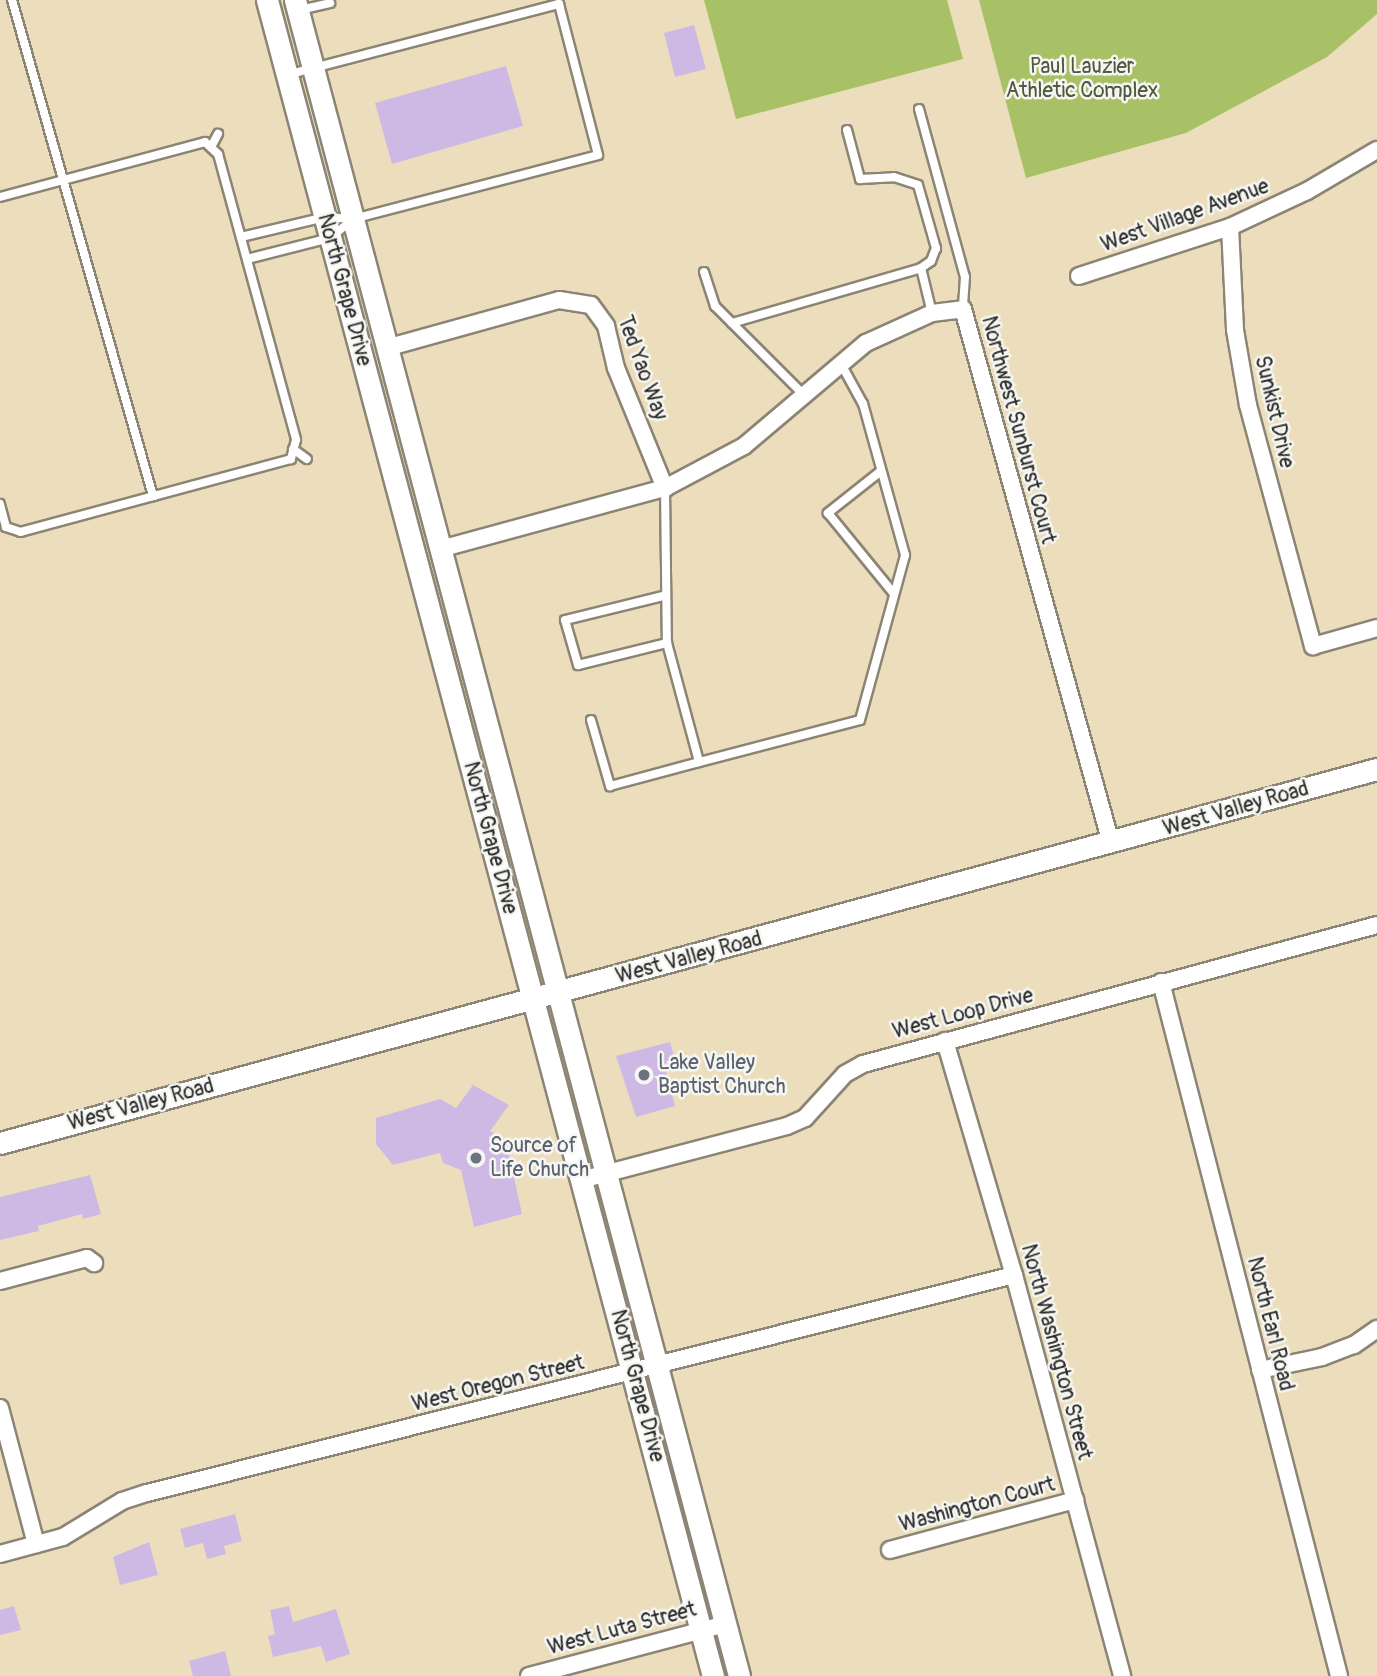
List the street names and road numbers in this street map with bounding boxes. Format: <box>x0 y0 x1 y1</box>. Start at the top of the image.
street label: West Village Avenue <box>1098 174 1272 258</box>
street label: North Grape Drive <box>312 211 376 369</box>
street label: Ted Yao Way <box>611 312 673 424</box>
street label: Northwest Sunburst Court <box>975 314 1061 546</box>
street label: Sunkist Drive <box>1249 353 1299 471</box>
street label: North Grape Drive <box>458 759 522 917</box>
street label: West Valley Road <box>1160 776 1312 842</box>
street label: West Valley Road <box>613 926 765 990</box>
street label: West Loop Drive <box>890 983 1036 1045</box>
street label: West Valley Road <box>65 1073 217 1137</box>
street label: North Washington Street <box>1015 1242 1097 1462</box>
street label: North Earl Road <box>1241 1254 1299 1394</box>
street label: North Grape Drive <box>605 1307 669 1465</box>
street label: West Oregon Street <box>409 1350 587 1418</box>
street label: Washington Court <box>897 1472 1057 1538</box>
street label: West Luta Street <box>545 1597 699 1661</box>

